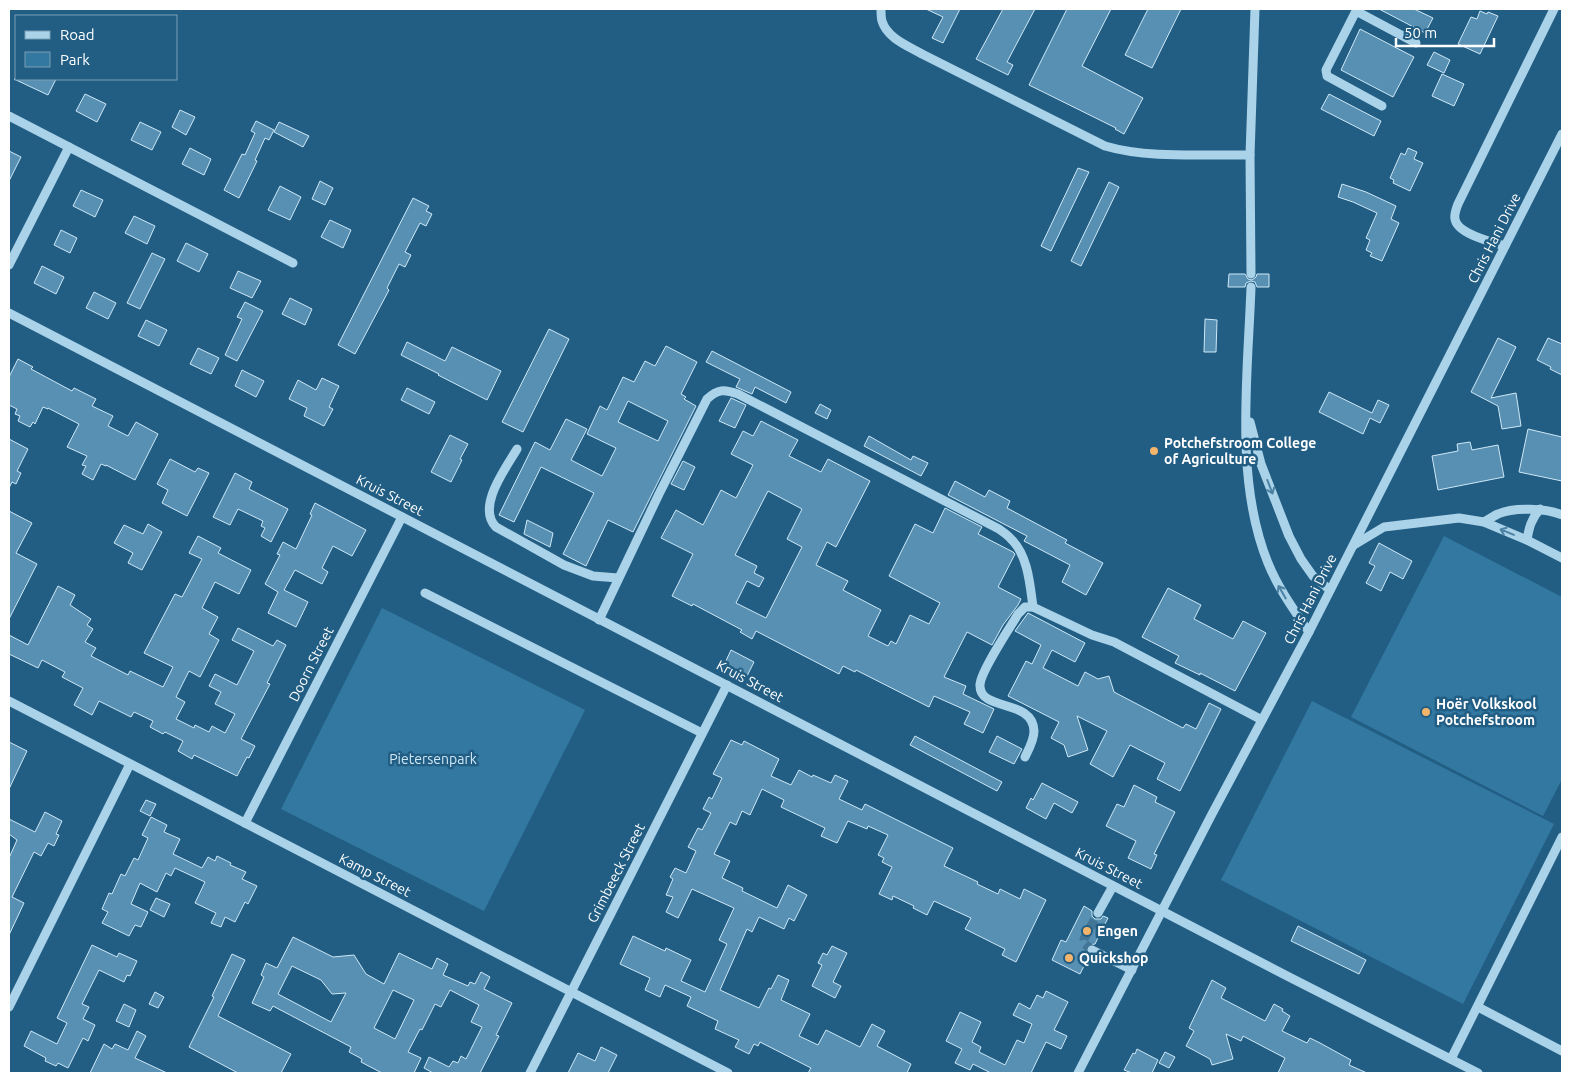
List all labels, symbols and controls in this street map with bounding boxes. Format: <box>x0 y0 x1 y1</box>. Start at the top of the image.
legend <box>15 15 178 80</box>
scale bar <box>1396 15 1494 47</box>
text: 50 m <box>1404 24 1437 41</box>
text: Road <box>60 26 95 43</box>
text: Park <box>60 51 90 68</box>
street label: Chris Hani Drive <box>1464 190 1524 286</box>
place label: Potchefstroom College of Agriculture <box>1164 435 1316 467</box>
marker: Potchefstroom College of Agriculture <box>1148 445 1160 457</box>
street label: Kruis Street <box>354 471 427 519</box>
one-way arrow <box>1266 479 1275 495</box>
one-way arrow <box>1500 527 1515 537</box>
street label: Chris Hani Drive <box>1280 551 1340 647</box>
one-way arrow <box>1277 585 1287 599</box>
street label: Doorn Street <box>285 623 337 704</box>
street label: Kruis Street <box>714 657 787 706</box>
place label: Hoër Volkskool Potchefstroom <box>1436 696 1536 728</box>
marker: Hoër Volkskool Potchefstroom <box>1420 706 1432 718</box>
park label: Pietersenpark <box>389 751 477 767</box>
street label: Grimbeeck Street <box>584 820 648 925</box>
street label: Kruis Street <box>1073 844 1146 892</box>
street label: Kamp Street <box>336 850 414 900</box>
place label: Engen <box>1097 923 1138 939</box>
marker: Engen <box>1081 925 1093 937</box>
place label: Quickshop <box>1079 950 1148 966</box>
marker: Quickshop <box>1063 952 1075 964</box>

